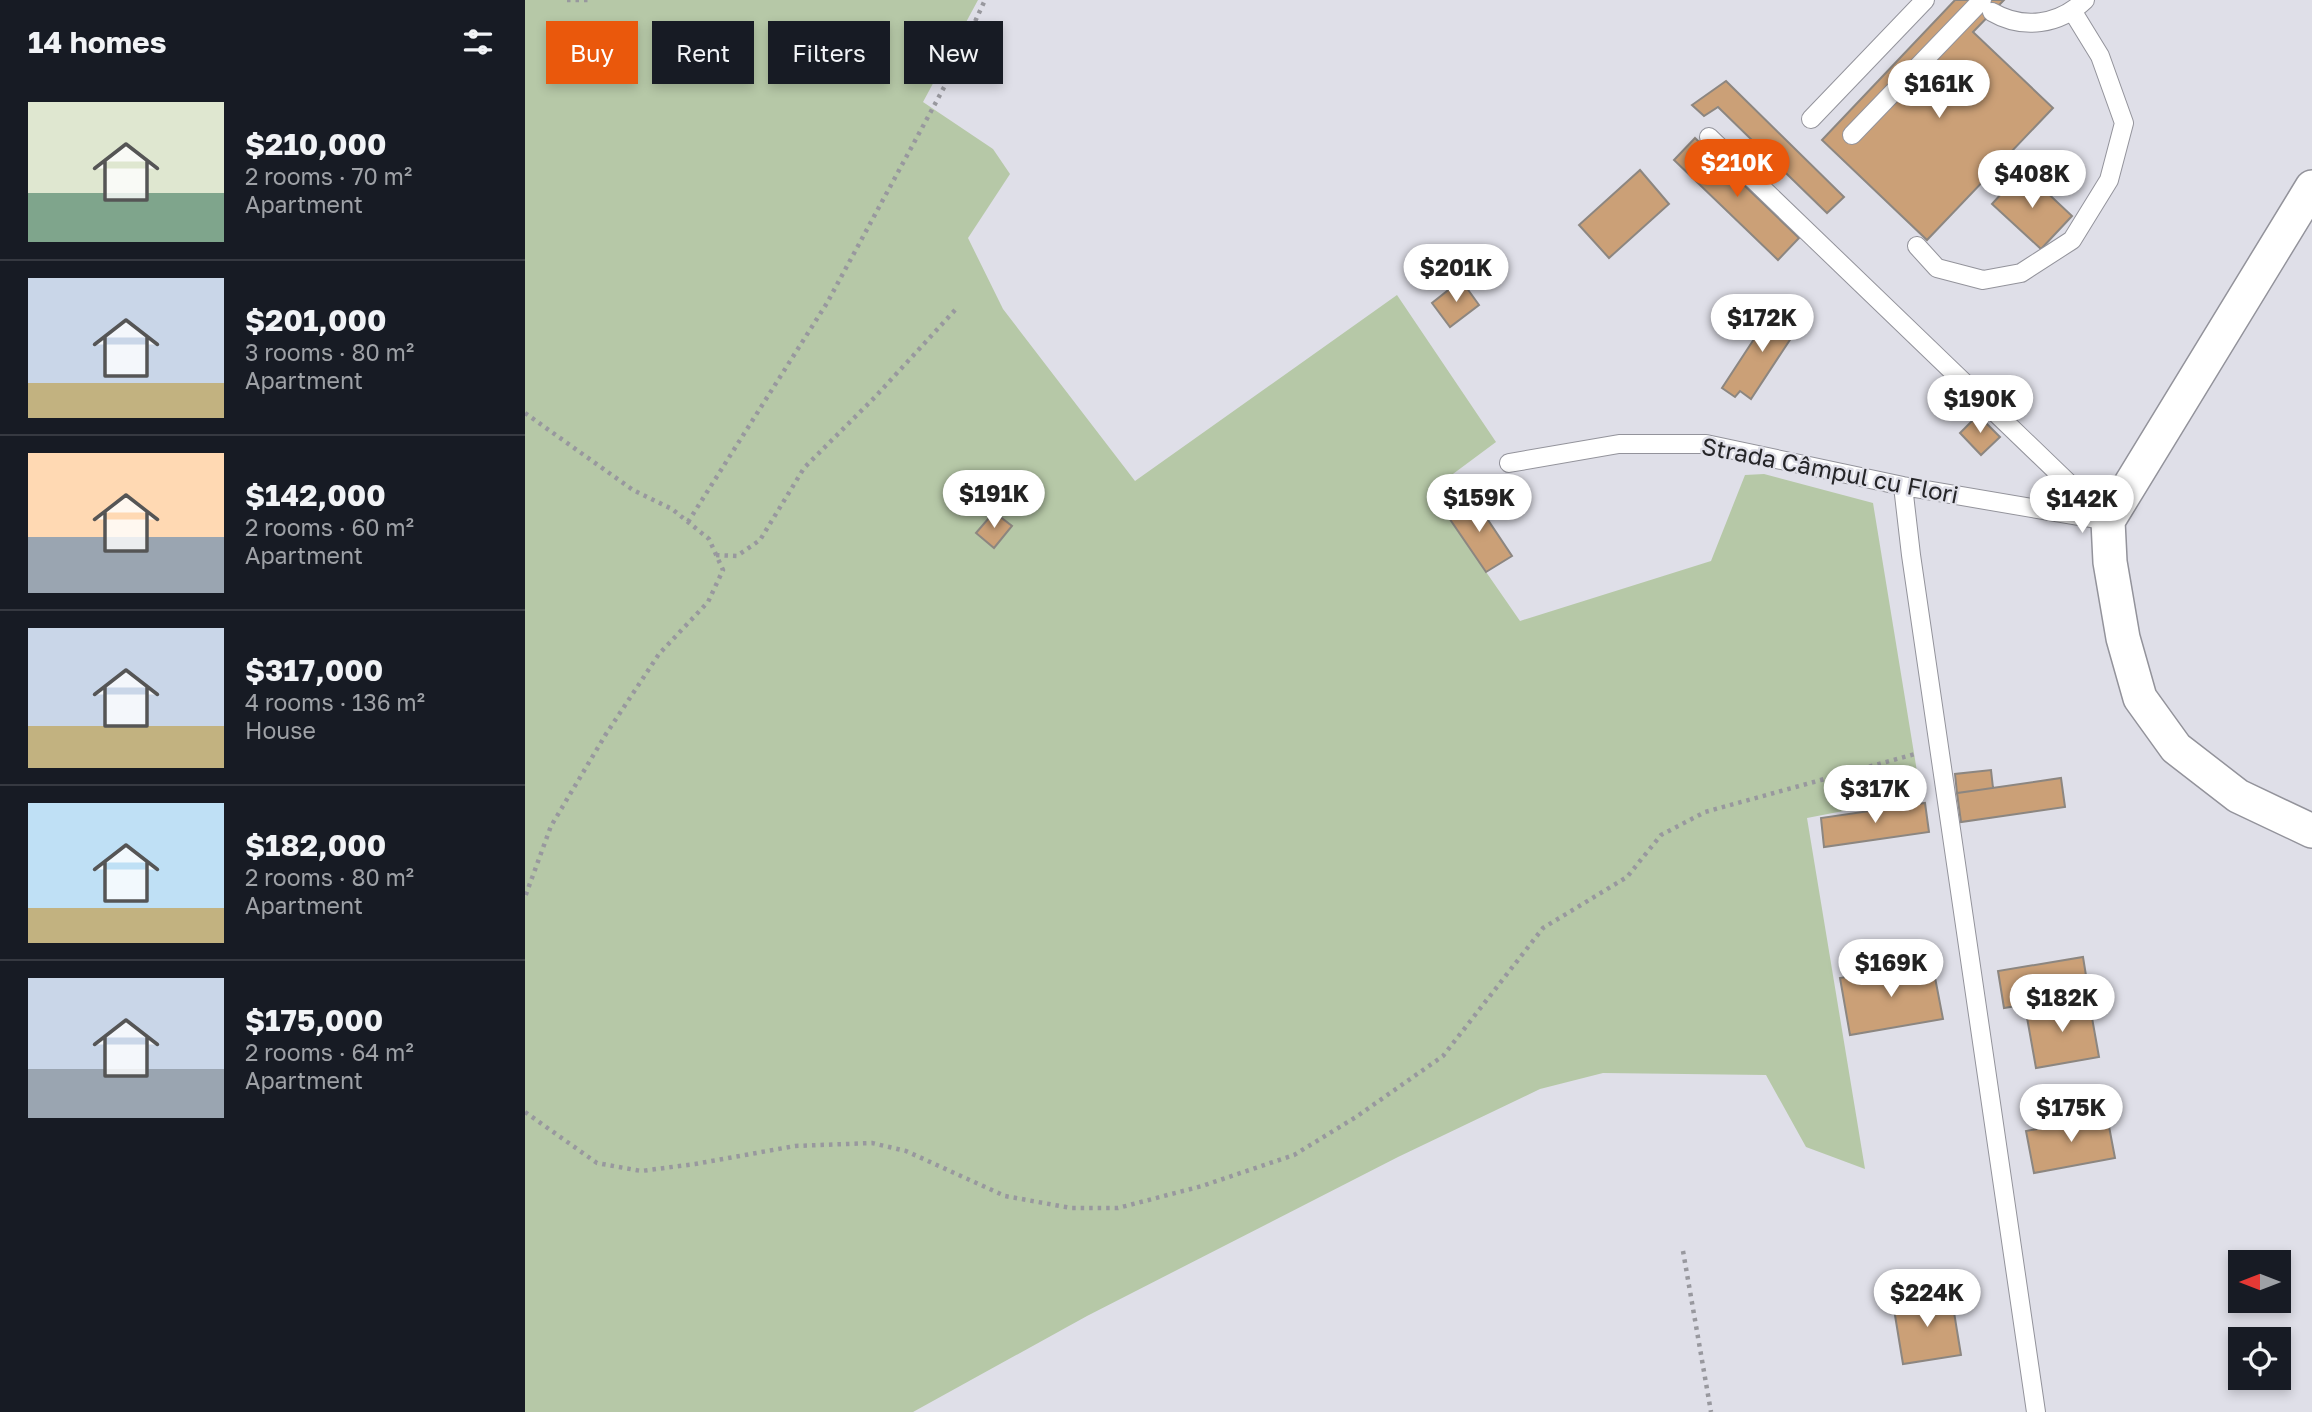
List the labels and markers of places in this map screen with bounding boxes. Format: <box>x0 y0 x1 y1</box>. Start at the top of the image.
pin: $161K <box>1890 60 1988 120</box>
pin: $210K <box>1688 140 1786 199</box>
pin: $408K <box>1983 150 2081 210</box>
pin: $201K <box>1407 244 1505 304</box>
pin: $172K <box>1713 294 1811 354</box>
pin: $190K <box>1931 376 2029 435</box>
pin: $191K <box>945 470 1043 530</box>
pin: $159K <box>1430 475 1528 534</box>
pin: $142K <box>2033 476 2131 535</box>
pin: $317K <box>1826 766 1924 825</box>
pin: $169K <box>1842 940 1940 999</box>
pin: $182K <box>2013 974 2111 1034</box>
pin: $175K <box>2022 1084 2120 1144</box>
pin: $224K <box>1878 1270 1976 1329</box>

